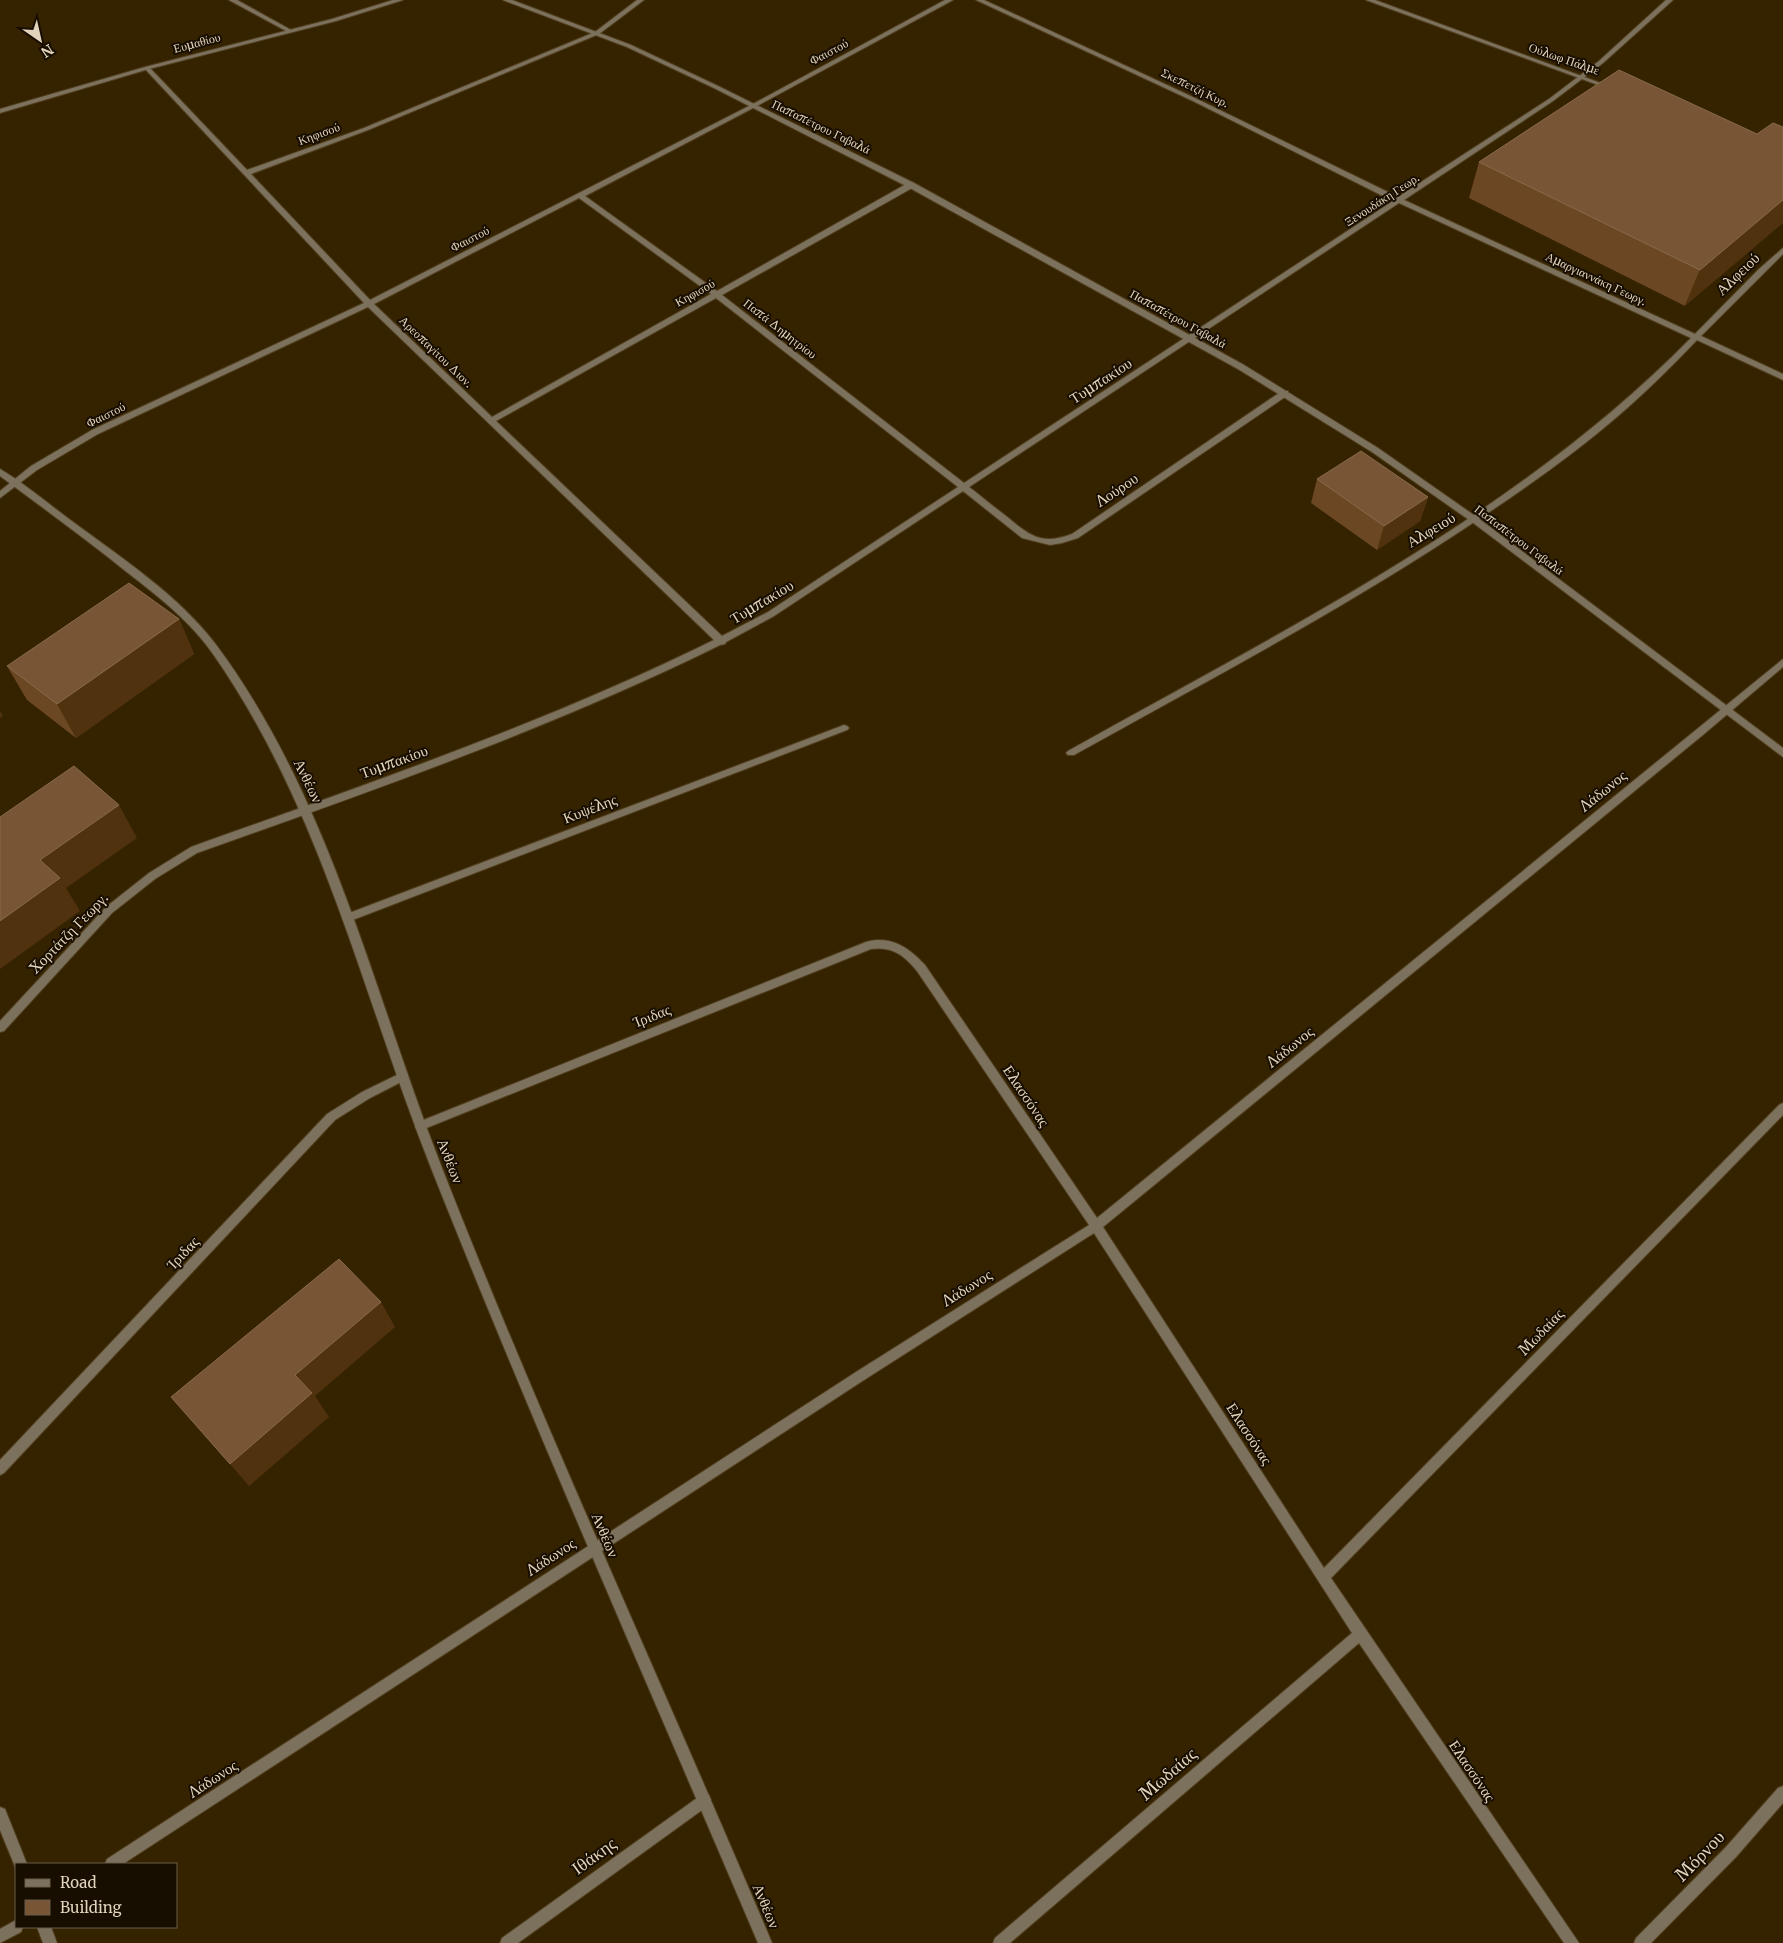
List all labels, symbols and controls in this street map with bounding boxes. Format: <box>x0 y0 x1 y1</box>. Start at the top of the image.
north arrow <box>15 15 65 65</box>
street label: Ευμαθίου <box>172 29 222 56</box>
street label: Φαιστού <box>807 35 851 68</box>
street label: Ούλωφ Πάλμε <box>1527 39 1601 78</box>
text: N <box>38 40 57 61</box>
street label: Σκεπετζή Κυρ. <box>1159 65 1232 110</box>
street label: Παπαπέτρου Γαβαλά <box>770 96 874 157</box>
street label: Κηφισού <box>296 119 342 148</box>
street label: Ξενουδάκη Γεωρ. <box>1342 170 1422 229</box>
street label: Φαιστού <box>448 222 492 255</box>
street label: Αλφειού <box>1712 248 1763 299</box>
street label: Αμαργιαννάκη Γεωργ. <box>1543 249 1649 309</box>
street label: Κηφισού <box>672 275 717 310</box>
street label: Παπαπέτρου Γαβαλά <box>1128 286 1230 352</box>
street label: Παπά Δημητρίου <box>741 295 820 362</box>
street label: Αρεοπαγίτου Διον. <box>396 313 476 391</box>
street label: Τυμπακίου <box>1066 353 1136 408</box>
street label: Φαιστού <box>84 399 128 430</box>
street label: Λούρου <box>1091 468 1142 511</box>
street label: Παπαπέτρου Γαβαλά <box>1472 501 1567 578</box>
street label: Αλφειού <box>1403 508 1459 551</box>
street label: Τυμπακίου <box>727 575 797 628</box>
street label: Τυμπακίου <box>357 741 430 783</box>
street label: Ανθέων <box>290 756 327 806</box>
street label: Λάδωνος <box>1575 766 1630 816</box>
street label: Κυψέλης <box>560 790 620 828</box>
street label: Χορτάτζη Γεωργ. <box>25 888 112 977</box>
street label: Ίριδας <box>629 999 673 1032</box>
street label: Λάδωνος <box>1262 1022 1317 1072</box>
street label: Ελασσόνας <box>999 1061 1054 1130</box>
street label: Ανθέων <box>433 1136 468 1186</box>
street label: Ίριδας <box>162 1232 203 1274</box>
street label: Λάδωνος <box>938 1265 995 1311</box>
street label: Μωδαίας <box>1514 1304 1567 1359</box>
street label: Ελασσόνας <box>1222 1399 1276 1468</box>
street label: Ανθέων <box>588 1510 623 1560</box>
street label: Λάδωνος <box>522 1534 579 1580</box>
street label: Ελασσόνας <box>1445 1736 1500 1805</box>
street label: Μωδαίας <box>1134 1742 1201 1805</box>
street label: Λάδωνος <box>184 1756 241 1802</box>
street label: Μόρνου <box>1670 1825 1729 1886</box>
street label: Ιθάκης <box>567 1832 621 1879</box>
legend <box>15 1863 178 1928</box>
text: Road <box>60 1873 96 1892</box>
street label: Ανθέων <box>749 1881 784 1931</box>
text: Building <box>60 1898 122 1917</box>

